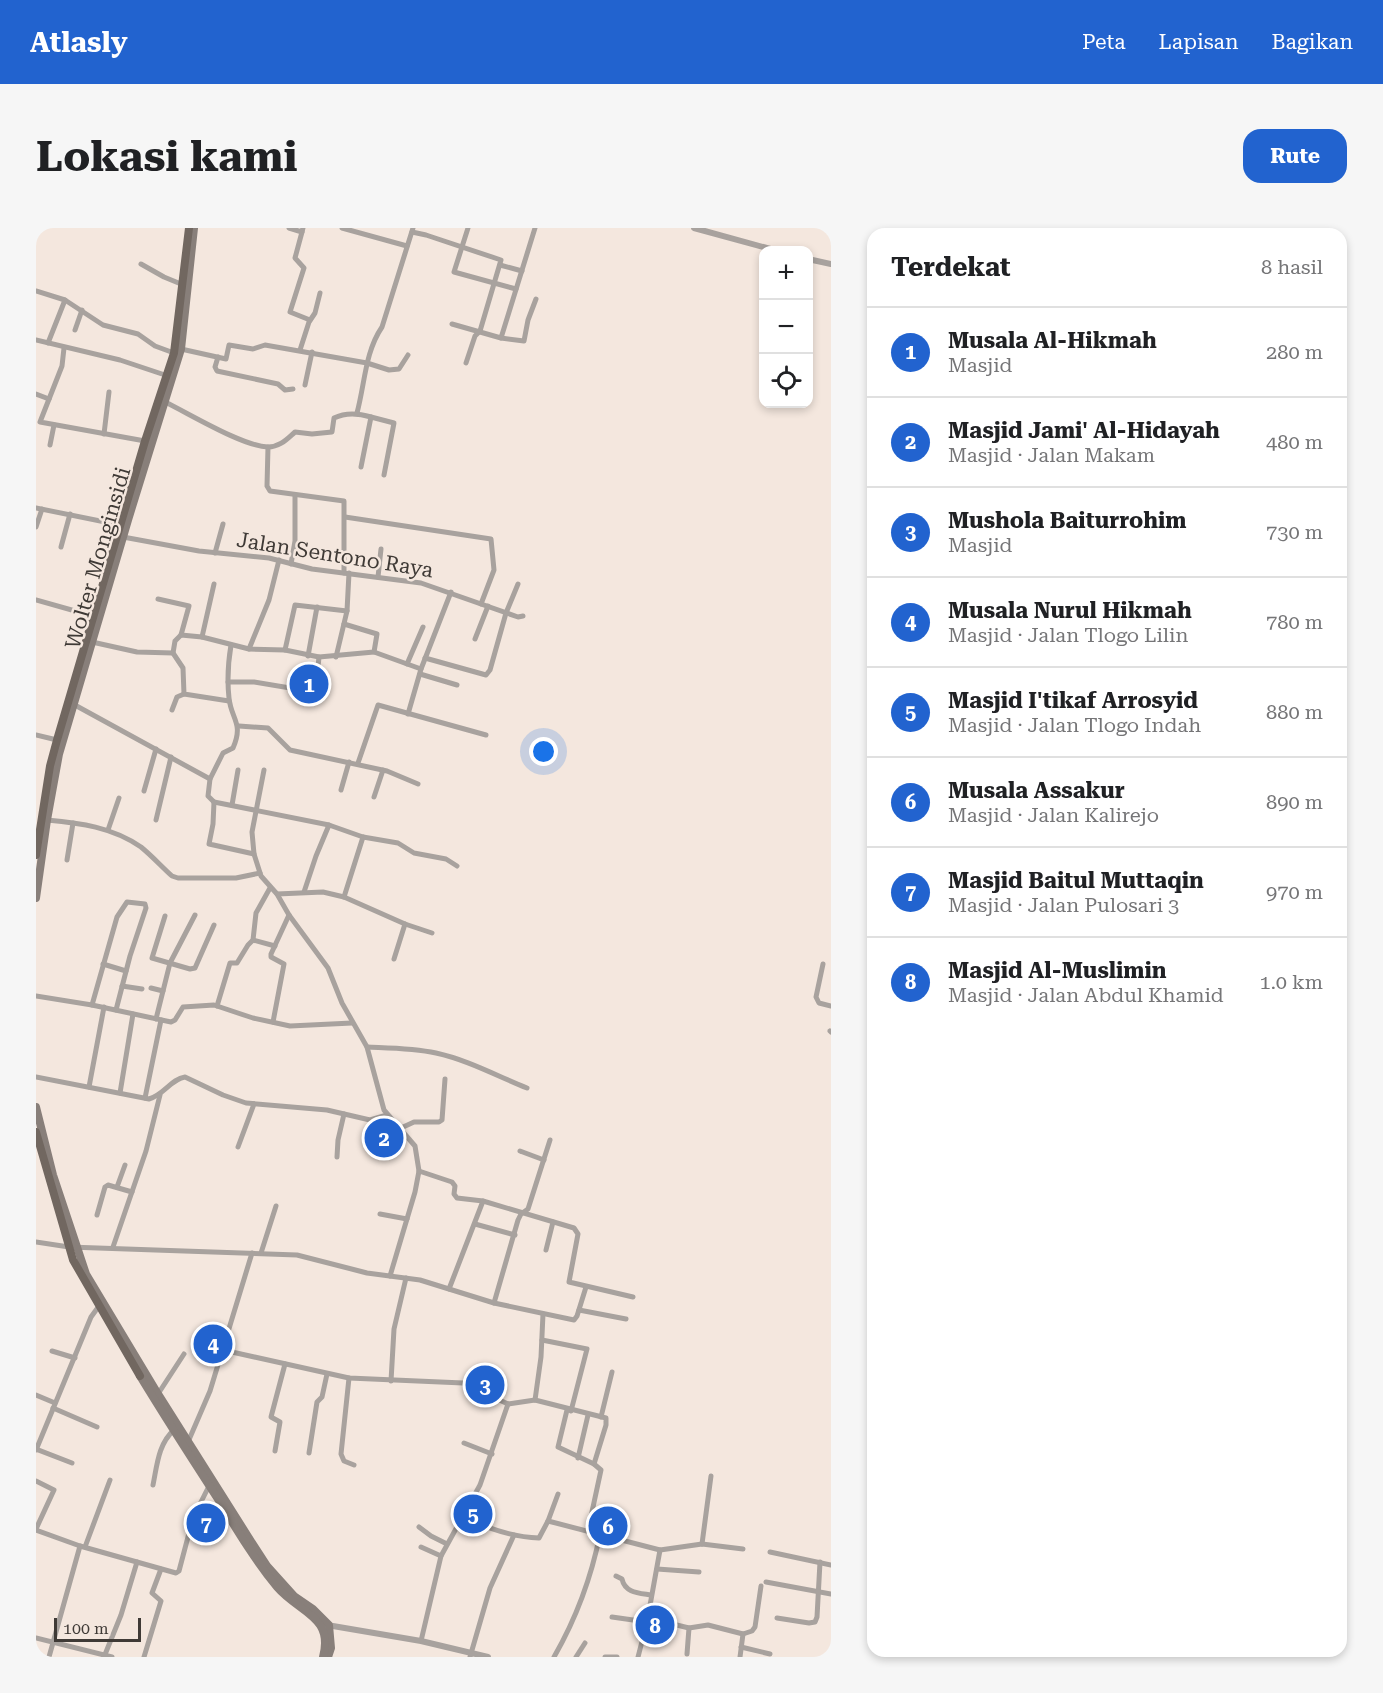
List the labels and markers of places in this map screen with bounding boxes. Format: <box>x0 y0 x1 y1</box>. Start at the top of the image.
pin: 1 <box>290 662 328 706</box>
pin: 2 <box>364 1116 404 1160</box>
pin: 4 <box>194 1322 232 1366</box>
pin: 3 <box>466 1362 504 1408</box>
pin: 5 <box>454 1492 492 1536</box>
pin: 7 <box>186 1500 226 1546</box>
pin: 6 <box>588 1504 628 1548</box>
pin: 8 <box>636 1602 674 1648</box>

